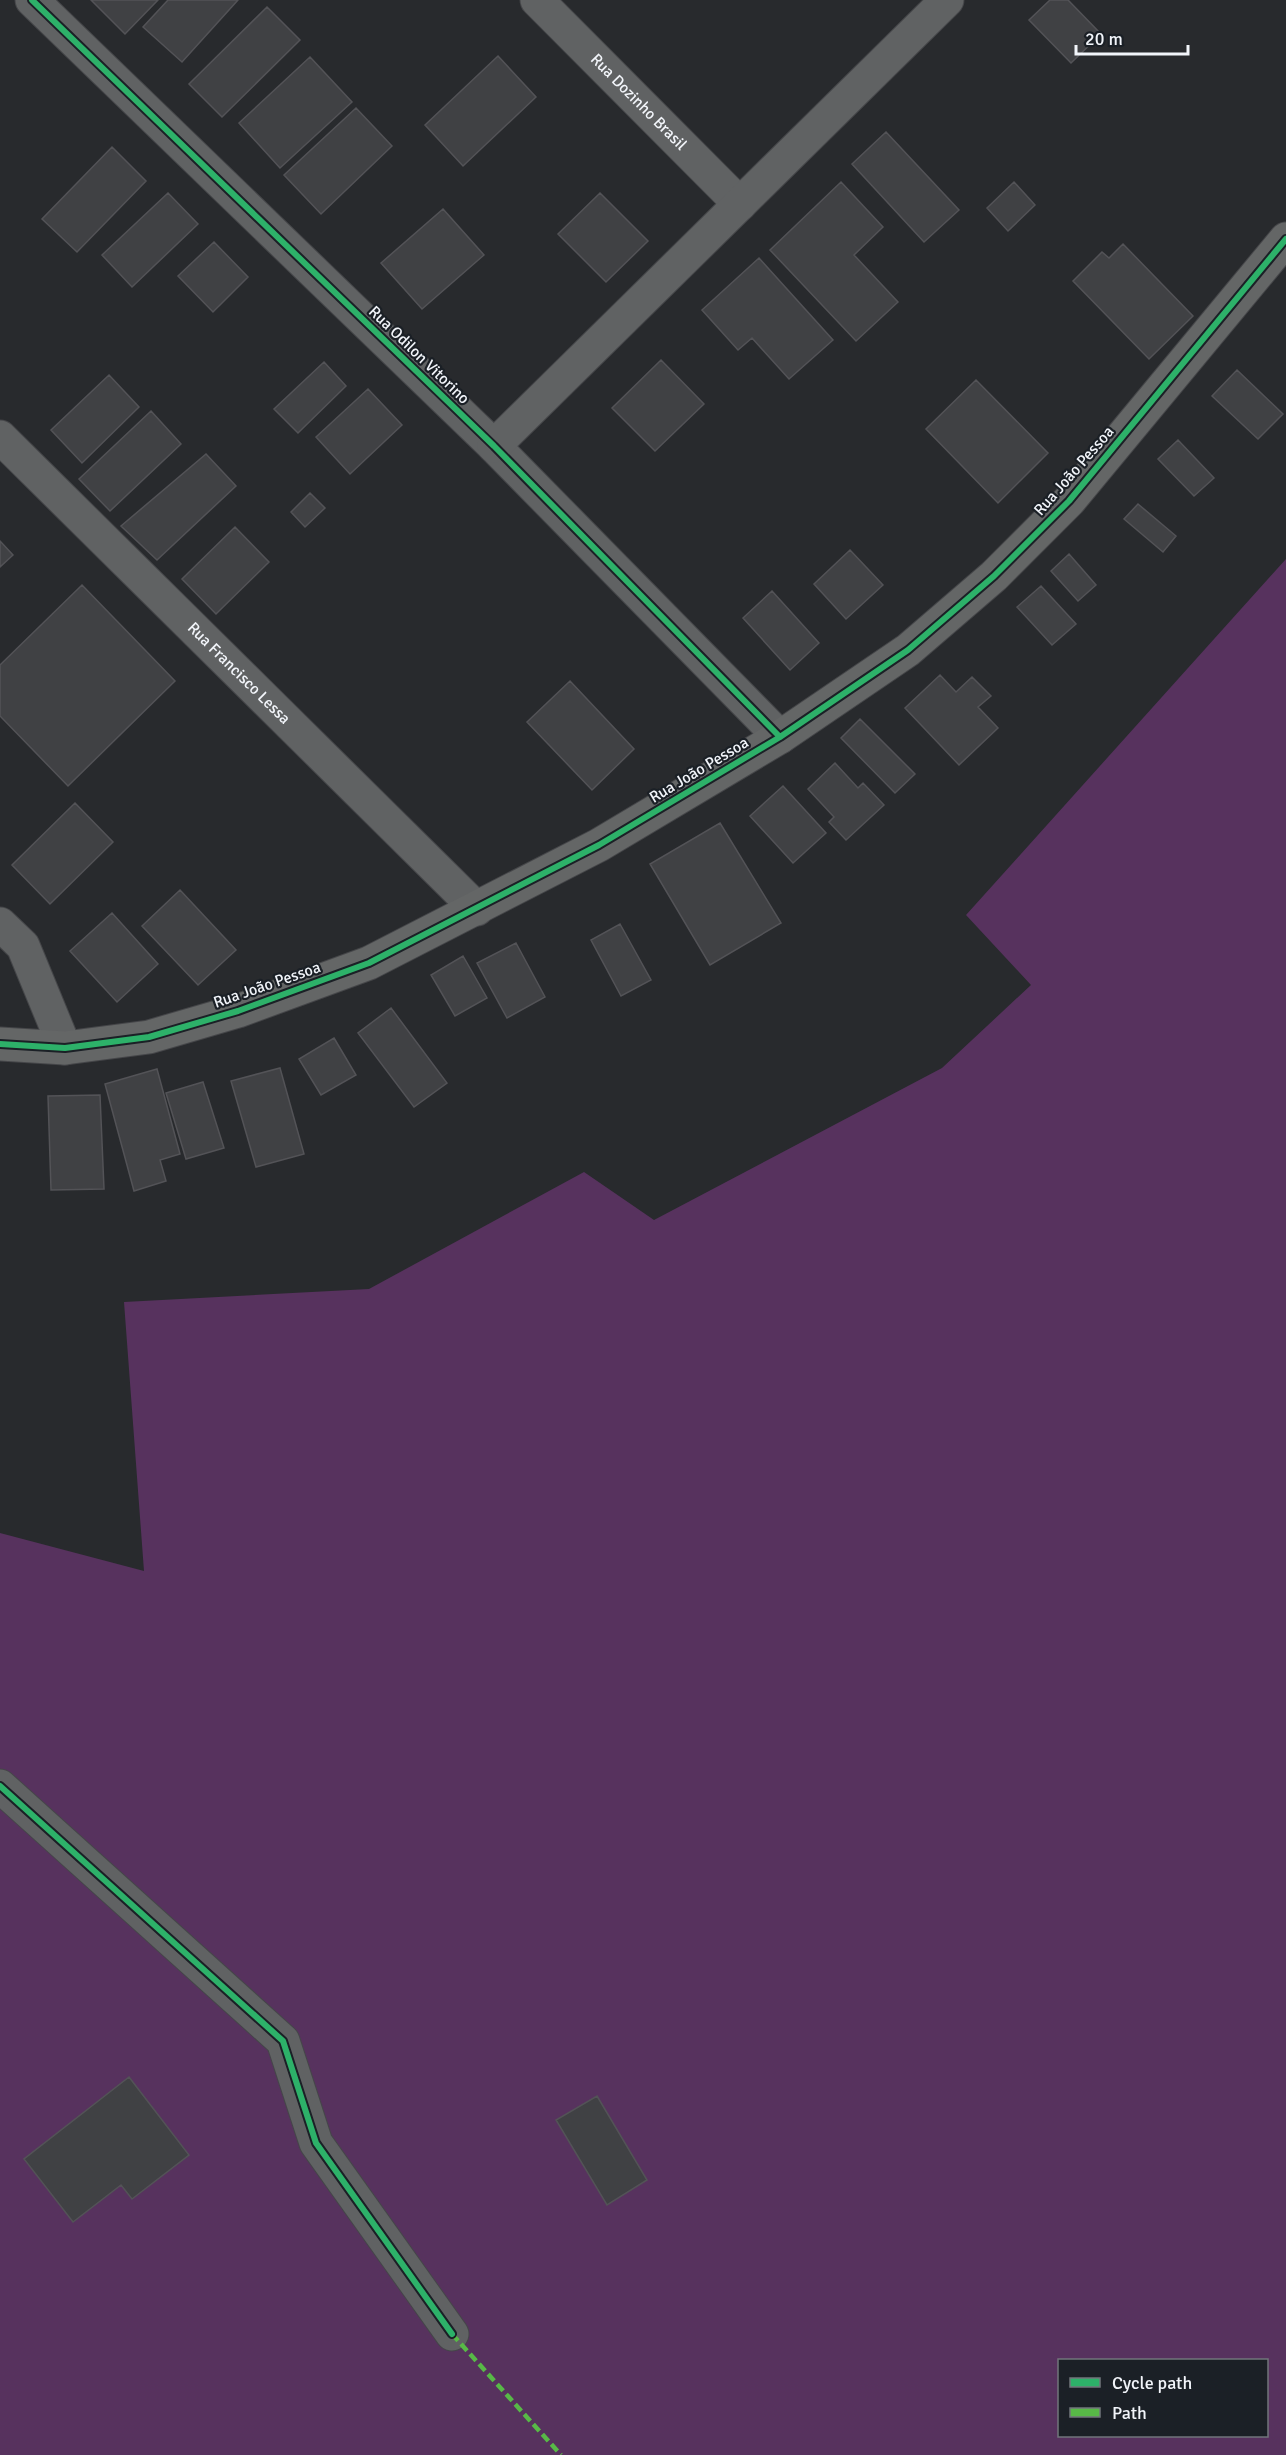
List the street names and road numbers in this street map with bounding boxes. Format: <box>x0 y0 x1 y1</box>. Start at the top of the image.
street label: Rua Dozinho Brasil <box>586 50 691 155</box>
street label: Rua Odilon Vitorino <box>364 302 474 408</box>
street label: Rua João Pessoa <box>1030 422 1118 520</box>
street label: Rua Francisco Lessa <box>183 618 294 729</box>
street label: Rua João Pessoa <box>646 733 752 807</box>
street label: Rua João Pessoa <box>211 957 323 1013</box>

